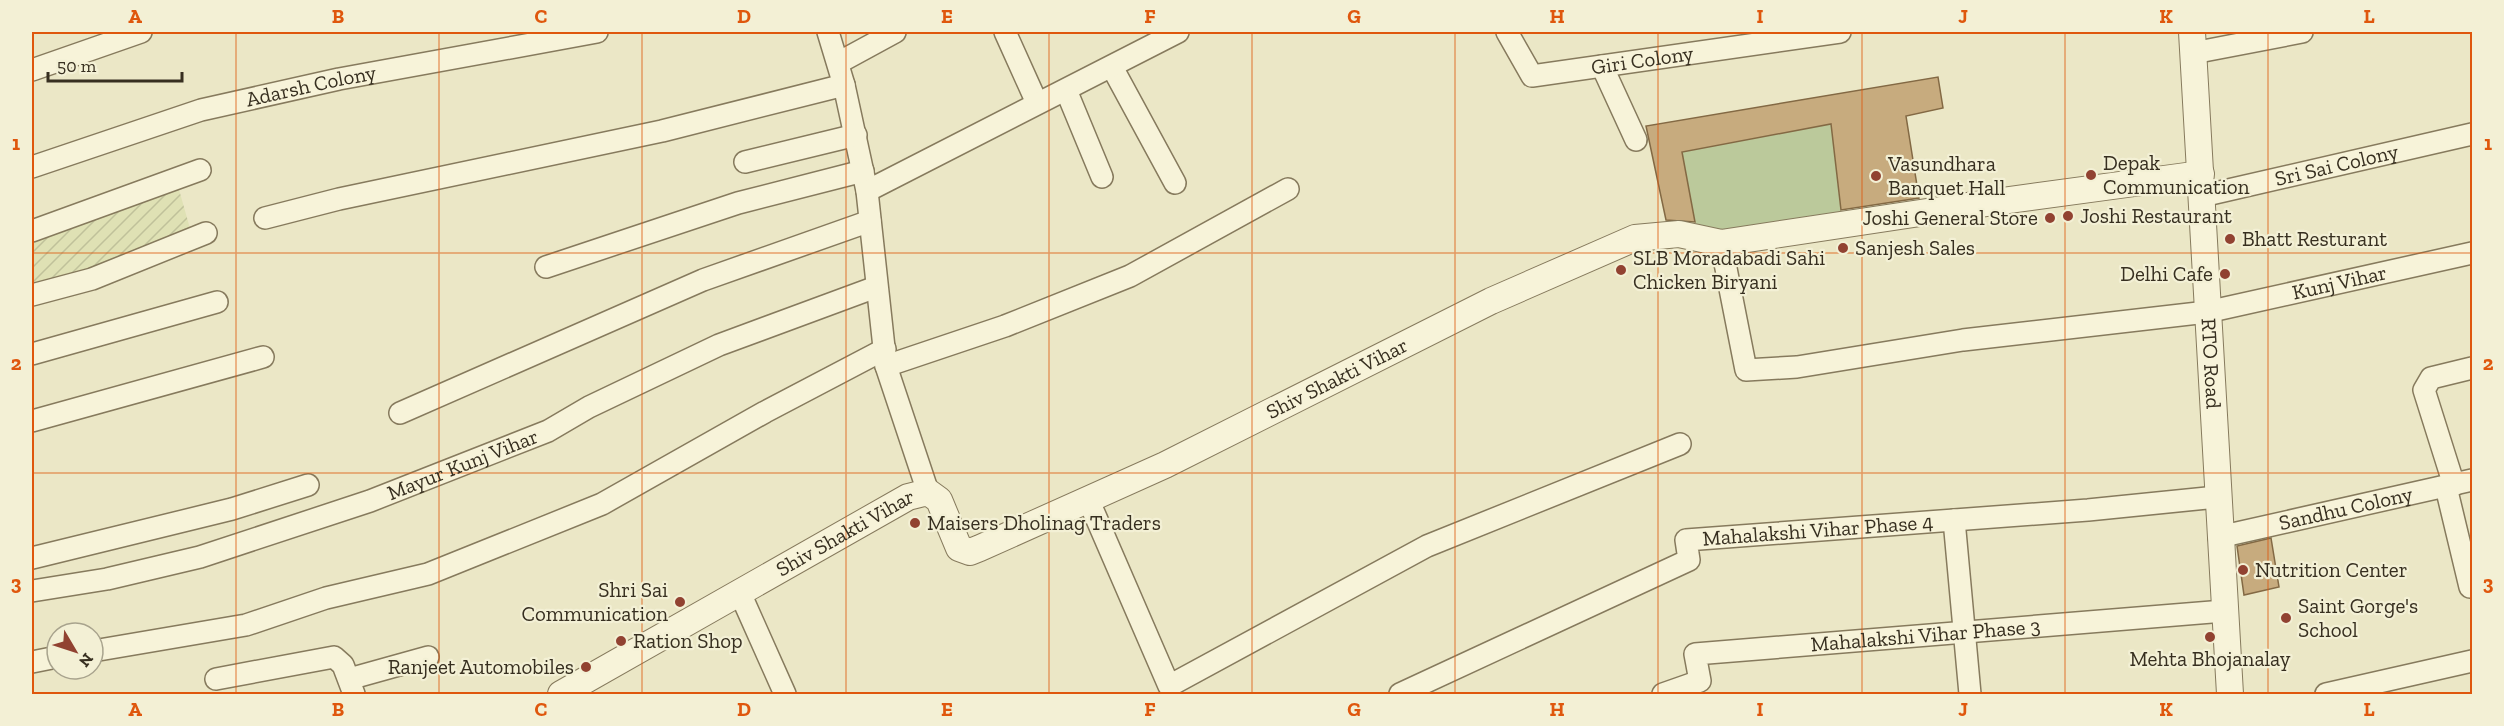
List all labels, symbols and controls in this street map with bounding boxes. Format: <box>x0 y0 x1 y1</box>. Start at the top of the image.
text: A <box>128 4 142 28</box>
text: B <box>332 4 344 28</box>
text: C <box>535 4 548 28</box>
text: D <box>737 4 751 28</box>
text: E <box>941 4 953 28</box>
text: F <box>1144 4 1156 28</box>
text: G <box>1347 4 1361 28</box>
text: H <box>1549 4 1565 28</box>
text: I <box>1756 4 1764 28</box>
text: J <box>1958 4 1968 28</box>
text: K <box>2159 4 2173 28</box>
text: L <box>2363 4 2375 28</box>
street label: Giri Colony <box>1589 40 1695 79</box>
scale bar <box>48 45 182 83</box>
text: 50 m <box>57 55 97 77</box>
street label: Adarsh Colony <box>243 59 378 112</box>
text: 1 <box>12 131 20 155</box>
text: 1 <box>2484 131 2492 155</box>
street label: Sri Sai Colony <box>2272 138 2401 191</box>
place label: Depak Communication <box>2103 150 2250 199</box>
place label: Vasundhara Banquet Hall <box>1887 151 2006 200</box>
marker: Depak Communication <box>2084 168 2098 182</box>
marker: Vasundhara Banquet Hall <box>1869 169 1883 183</box>
place label: Joshi Restaurant <box>2080 203 2232 228</box>
place label: Joshi General Store <box>1863 205 2038 230</box>
marker: Joshi Restaurant <box>2061 209 2075 223</box>
marker: Joshi General Store <box>2043 211 2057 225</box>
place label: Bhatt Resturant <box>2242 226 2387 251</box>
marker: Bhatt Resturant <box>2223 232 2237 246</box>
place label: Sanjesh Sales <box>1855 235 1975 261</box>
marker: Sanjesh Sales <box>1836 241 1850 255</box>
place label: SLB Moradabadi Sahi Chicken Biryani <box>1633 245 1825 294</box>
street label: Kunj Vihar <box>2290 259 2389 305</box>
place label: Delhi Cafe <box>2120 261 2213 286</box>
marker: SLB Moradabadi Sahi Chicken Biryani <box>1614 263 1628 277</box>
marker: Delhi Cafe <box>2218 267 2232 281</box>
street label: RTO Road <box>2196 317 2227 410</box>
street label: Shiv Shakti Vihar <box>1262 332 1412 424</box>
text: 2 <box>11 351 22 375</box>
text: 2 <box>2483 351 2494 375</box>
street label: Mayur Kunj Vihar <box>383 423 541 505</box>
street label: Sandhu Colony <box>2276 481 2415 535</box>
street label: Shiv Shakti Vihar <box>771 483 916 581</box>
street label: Mahalakshi Vihar Phase 4 <box>1701 509 1934 551</box>
place label: Maisers Dholinag Traders <box>927 510 1161 535</box>
marker: Maisers Dholinag Traders <box>908 516 922 530</box>
place label: Nutrition Center <box>2255 557 2408 582</box>
marker: Nutrition Center <box>2236 563 2250 577</box>
text: 3 <box>11 571 22 595</box>
text: 3 <box>2483 571 2494 595</box>
place label: Shri Sai Communication <box>521 577 668 626</box>
place label: Saint Gorge's School <box>2298 593 2418 642</box>
marker: Shri Sai Communication <box>673 595 687 609</box>
marker: Saint Gorge's School <box>2279 611 2293 625</box>
street label: Mahalakshi Vihar Phase 3 <box>1810 613 2041 657</box>
north arrow <box>45 621 105 681</box>
place label: Ration Shop <box>633 628 743 653</box>
marker: Mehta Bhojanalay <box>2203 630 2217 644</box>
marker: Ration Shop <box>614 634 628 648</box>
place label: Mehta Bhojanalay <box>2129 646 2291 672</box>
text: N <box>75 649 97 671</box>
place label: Ranjeet Automobiles <box>388 654 574 680</box>
marker: Ranjeet Automobiles <box>579 660 593 674</box>
text: A <box>128 697 142 721</box>
text: B <box>332 697 344 721</box>
text: C <box>535 697 548 721</box>
text: D <box>737 697 751 721</box>
text: E <box>941 697 953 721</box>
text: F <box>1144 697 1156 721</box>
text: G <box>1347 697 1361 721</box>
text: H <box>1549 697 1565 721</box>
text: I <box>1756 697 1764 721</box>
text: J <box>1958 697 1968 721</box>
text: K <box>2159 697 2173 721</box>
text: L <box>2363 697 2375 721</box>

